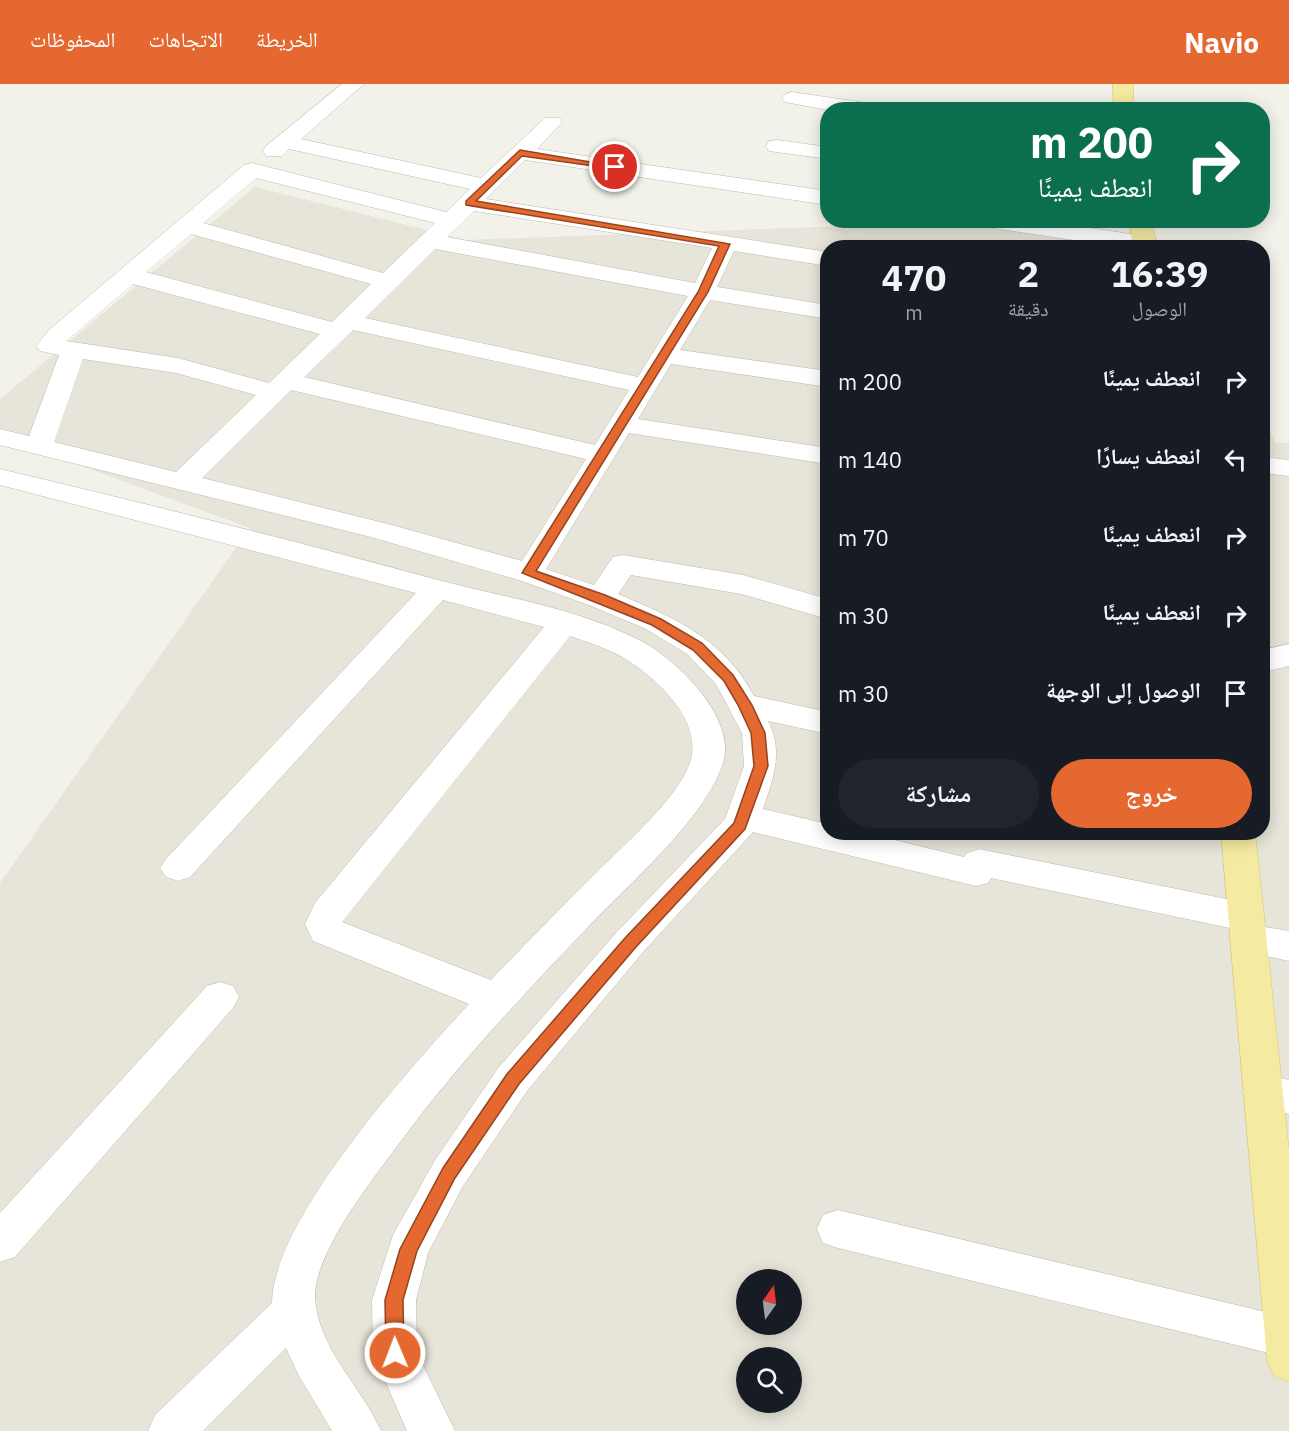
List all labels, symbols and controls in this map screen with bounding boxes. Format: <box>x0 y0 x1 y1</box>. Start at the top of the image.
text: Navio <box>1184 24 1259 61</box>
text: المحفوظات <box>30 25 115 53</box>
text: الاتجاهات <box>148 25 223 53</box>
text: الخريطة <box>256 25 318 53</box>
text: 200 m <box>1030 115 1153 170</box>
icon: right <box>1174 126 1252 204</box>
pin <box>589 141 640 192</box>
icon: arrive <box>598 150 631 183</box>
text: انعطف يمينًا <box>1038 169 1153 204</box>
text: 2 <box>1017 250 1039 297</box>
text: 16:39 <box>1110 250 1208 297</box>
text: 470 <box>882 254 946 301</box>
text: دقيقة <box>1008 295 1049 322</box>
text: الوصول <box>1132 295 1187 322</box>
text: m <box>905 299 923 326</box>
text: انعطف يمينًا <box>1103 363 1201 392</box>
icon: right <box>1219 365 1252 398</box>
text: 200 m <box>838 367 902 396</box>
text: انعطف يسارًا <box>1096 441 1201 470</box>
icon: left <box>1219 443 1252 476</box>
text: 140 m <box>838 445 902 474</box>
text: انعطف يمينًا <box>1103 519 1201 548</box>
icon: right <box>1219 521 1252 554</box>
text: 70 m <box>838 523 889 552</box>
text: انعطف يمينًا <box>1103 597 1201 626</box>
icon: right <box>1219 599 1252 632</box>
text: 30 m <box>838 601 889 630</box>
text: الوصول إلى الوجهة <box>1046 675 1201 704</box>
icon: arrive <box>1219 677 1252 710</box>
text: 30 m <box>838 679 889 708</box>
button: مشاركة <box>838 759 1039 828</box>
button: خروج <box>1051 759 1252 828</box>
north arrow <box>736 1269 802 1335</box>
map controls <box>736 1269 802 1413</box>
position arrow <box>363 1321 427 1385</box>
button: search <box>736 1347 802 1413</box>

